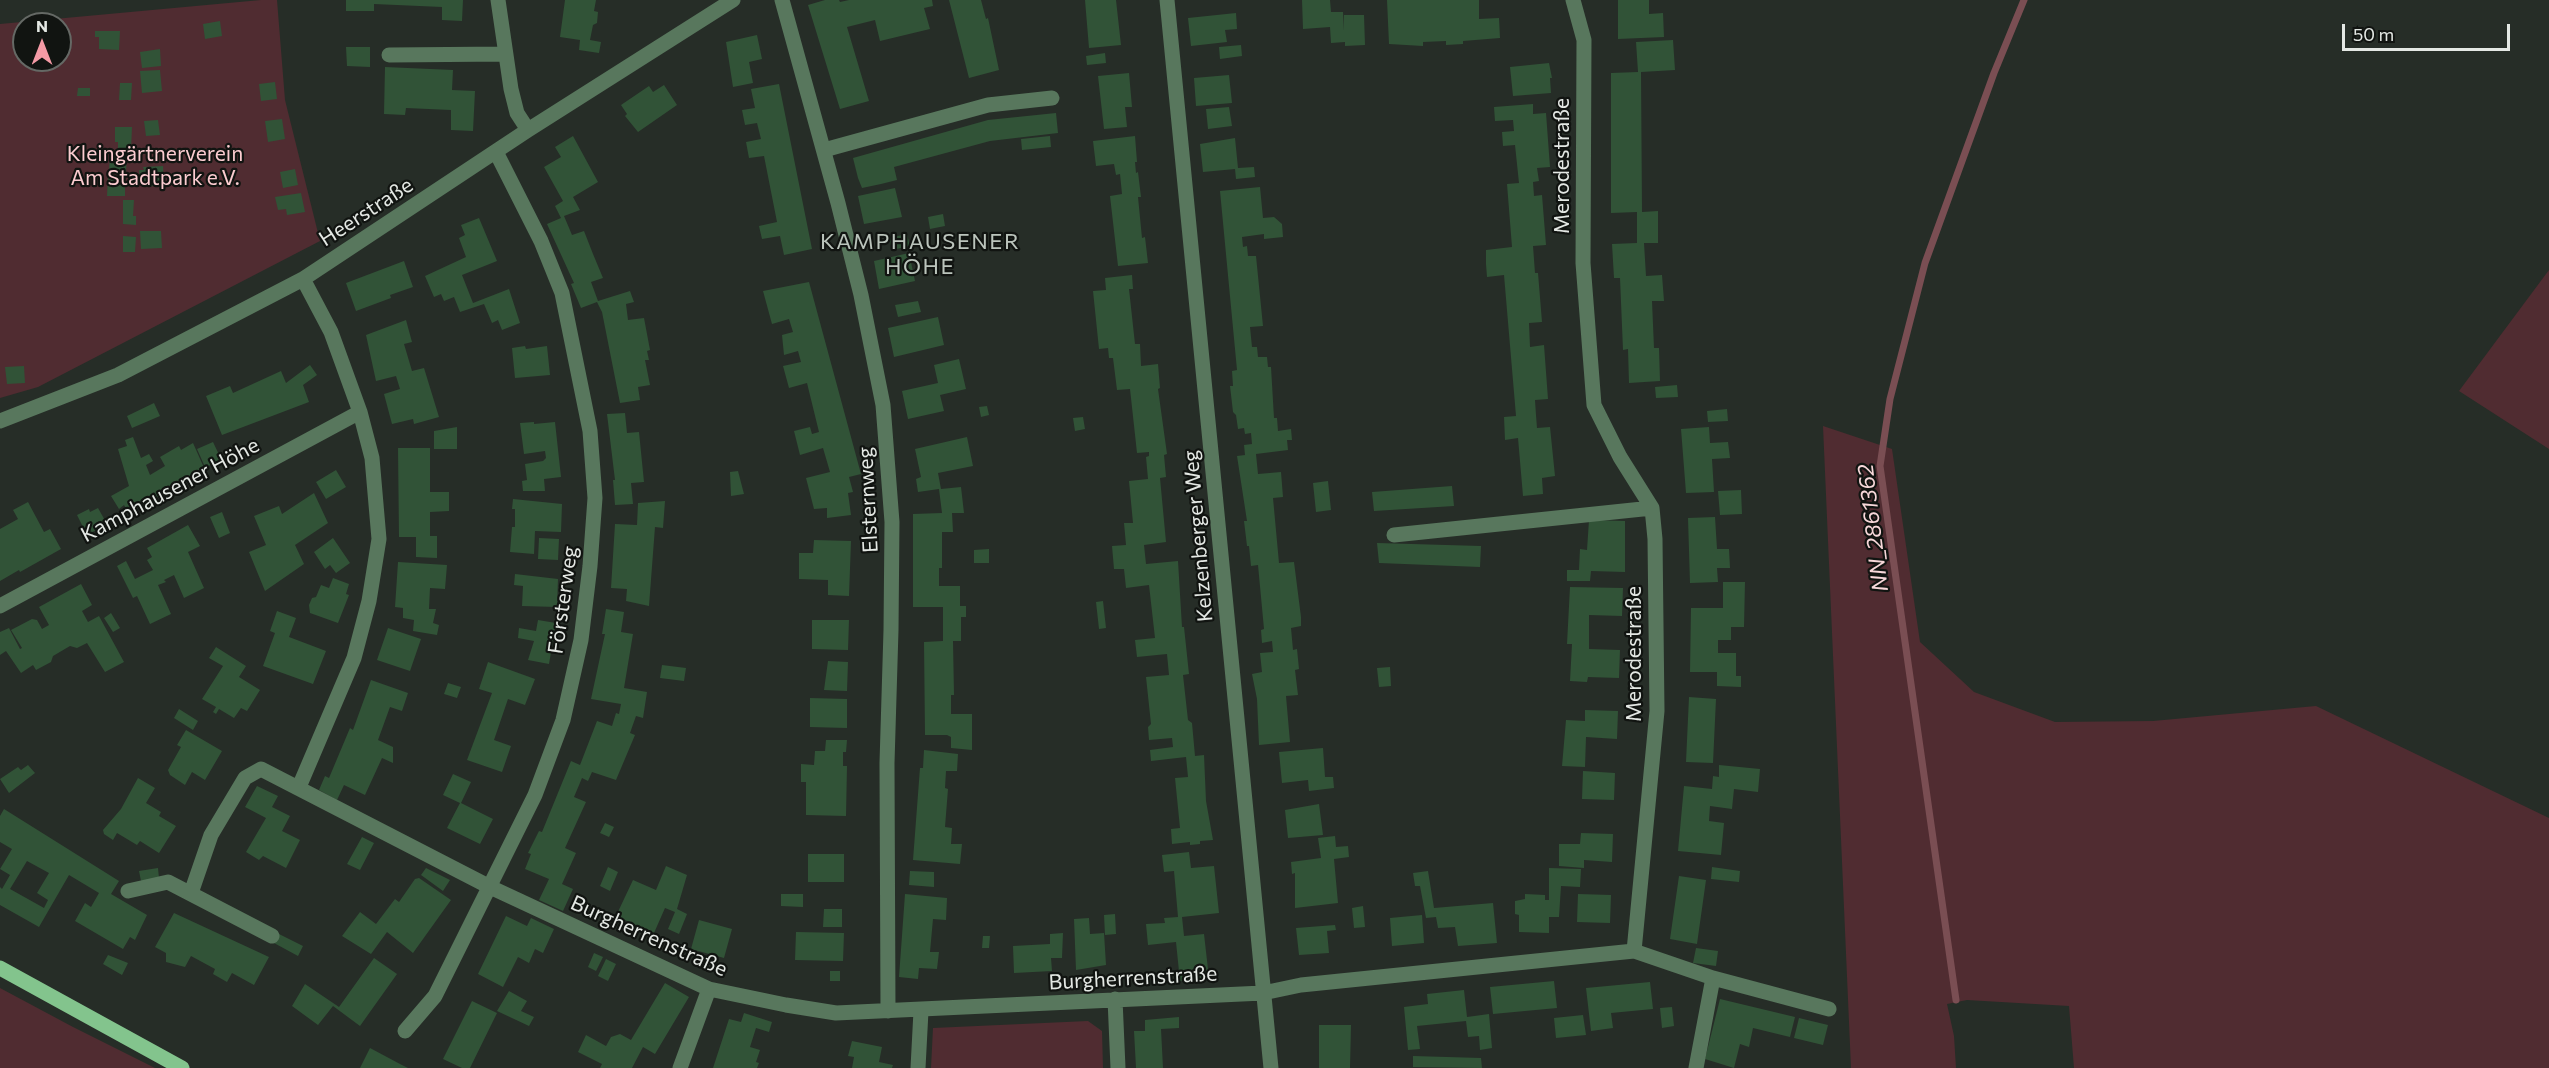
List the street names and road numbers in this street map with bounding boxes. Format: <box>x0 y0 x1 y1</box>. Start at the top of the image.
street label: Merodestraße <box>1549 98 1575 234</box>
street label: Heerstraße <box>314 172 418 252</box>
street label: Kamphausener Höhe <box>77 432 263 548</box>
street label: Elsternweg <box>853 446 883 554</box>
street label: Kelzenberger Weg <box>1178 449 1218 623</box>
street label: Försterweg <box>543 545 583 655</box>
street label: Merodestraße <box>1621 586 1647 722</box>
street label: Burgherrenstraße <box>567 890 731 982</box>
street label: Burgherrenstraße <box>1048 961 1218 995</box>

